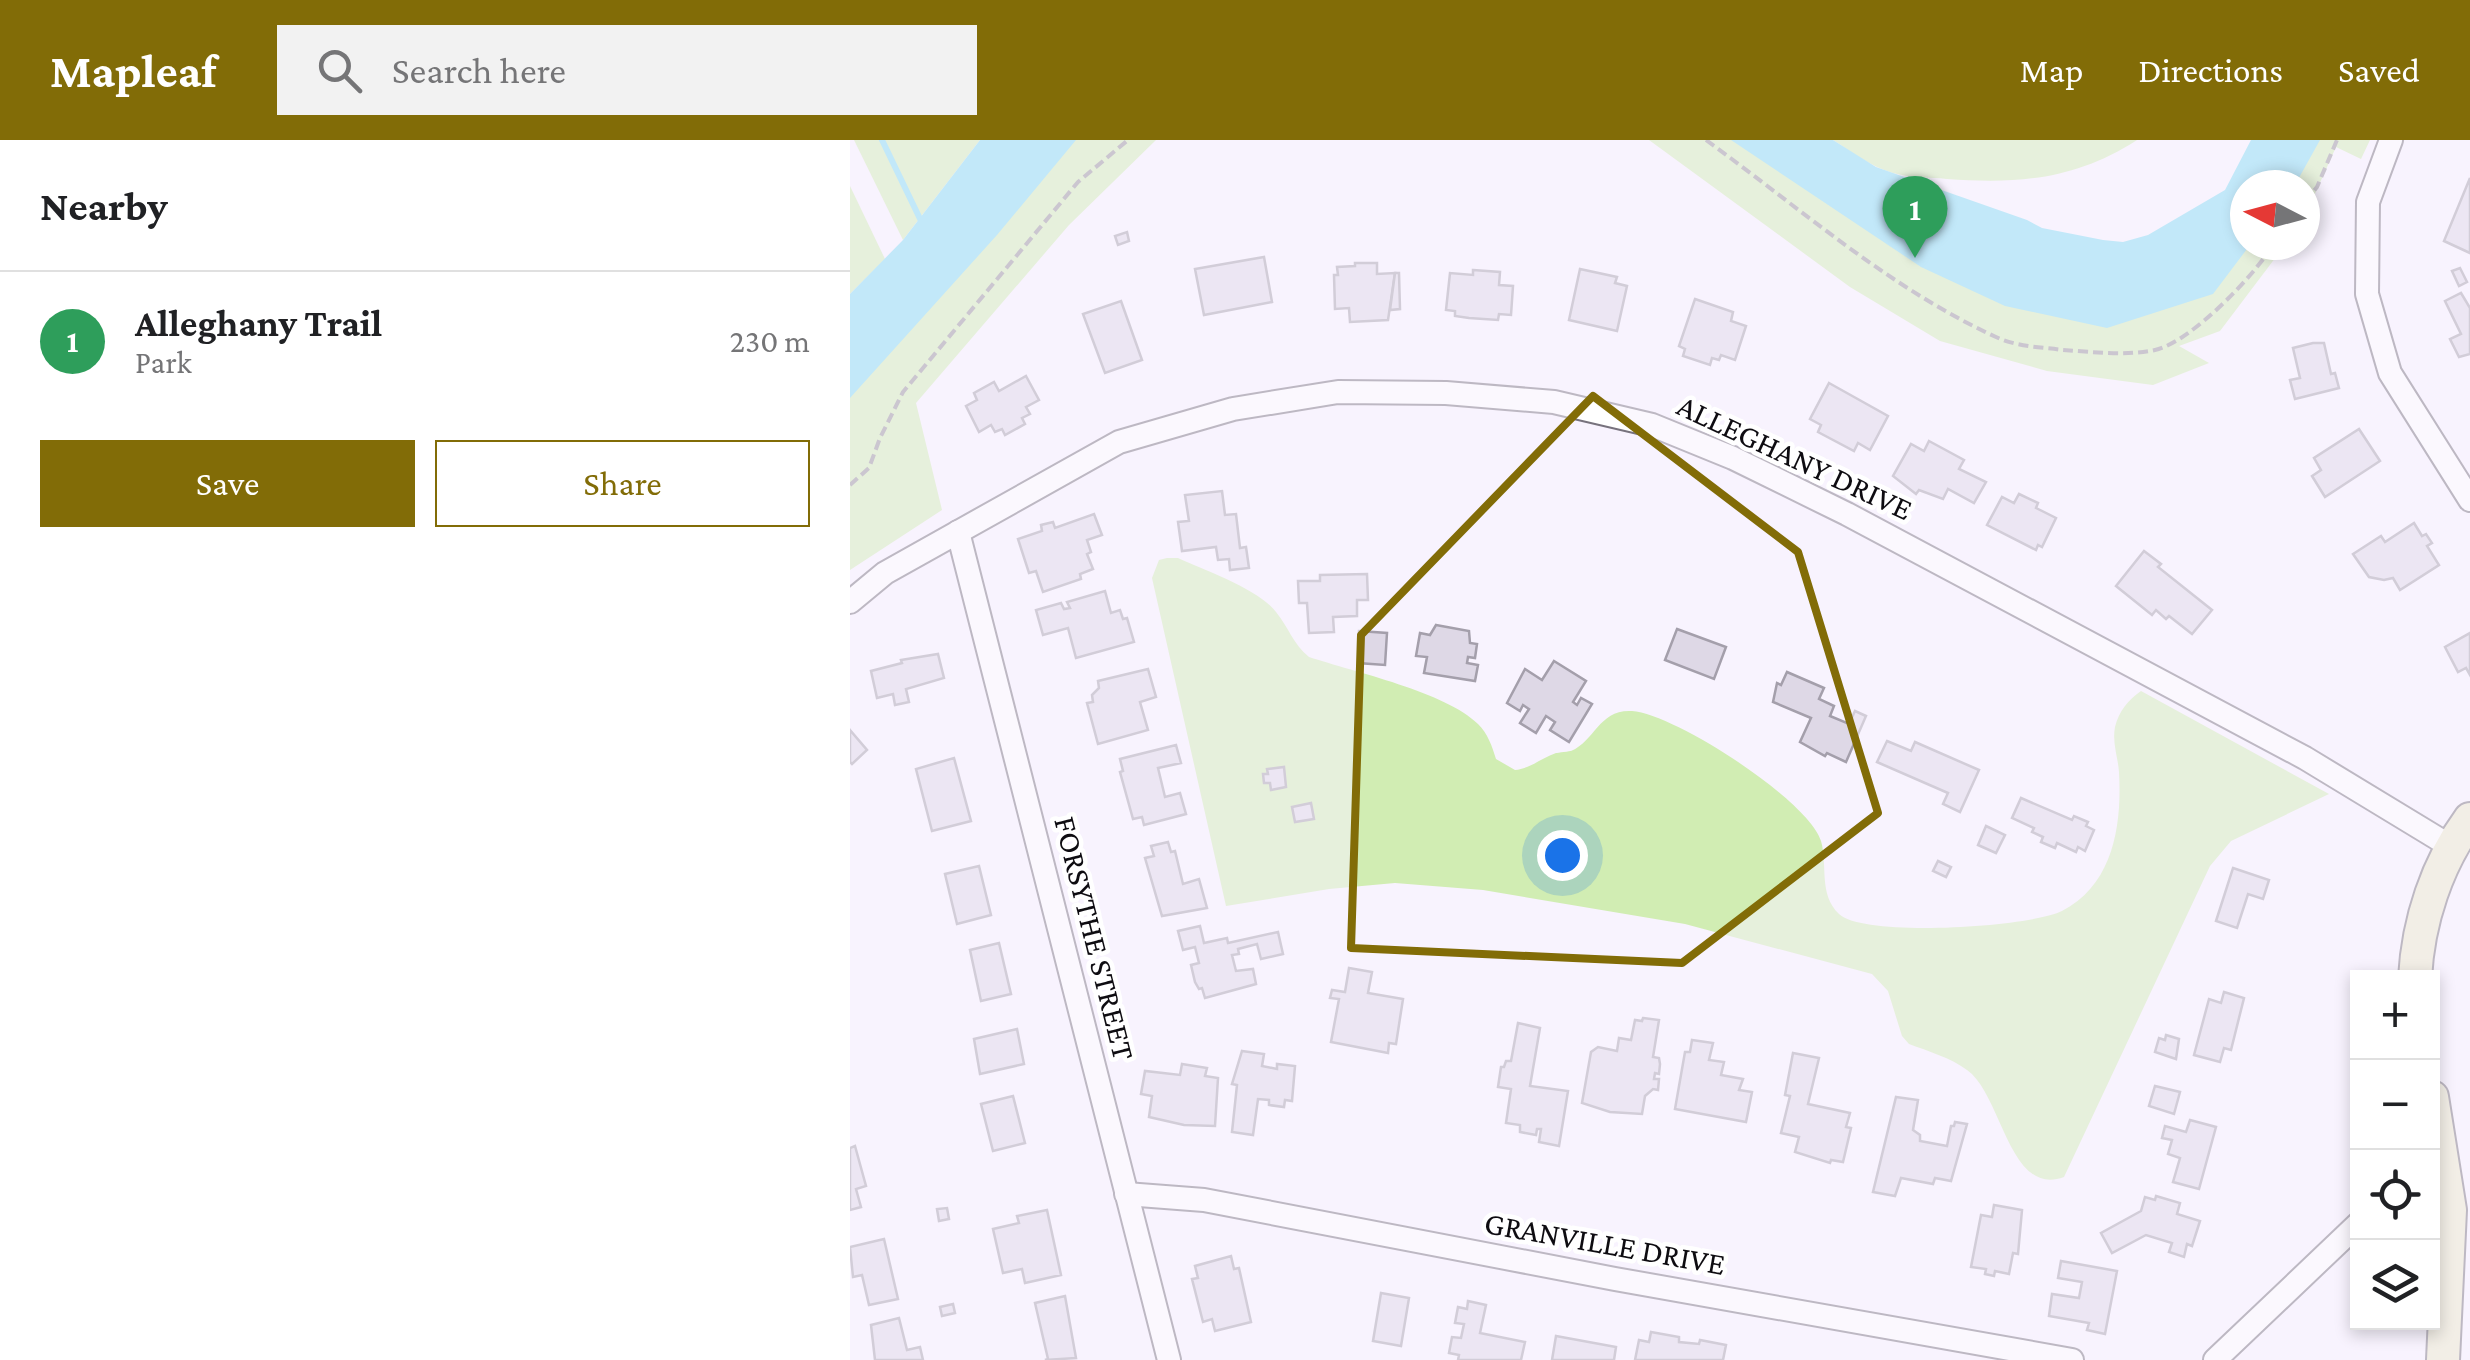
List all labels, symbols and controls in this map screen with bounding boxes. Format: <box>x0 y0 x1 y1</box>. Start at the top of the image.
search box <box>277 25 977 115</box>
icon: search <box>312 43 367 98</box>
text: Mapleaf <box>50 44 217 97</box>
text: Search here <box>392 49 566 91</box>
text: Map <box>2020 51 2083 90</box>
text: Directions <box>2138 51 2283 90</box>
text: Saved <box>2338 51 2420 90</box>
north arrow <box>2230 170 2320 260</box>
pin: 1 <box>1882 176 1948 258</box>
text: Nearby <box>40 182 168 229</box>
text: Alleghany Trail <box>135 302 382 344</box>
text: 1 <box>67 323 78 359</box>
text: 230 m <box>730 323 810 359</box>
text: Park <box>135 344 192 380</box>
street label: ALLEGHANY DRIVE <box>1672 387 1918 527</box>
button: Save <box>40 440 415 527</box>
button: Share <box>435 440 810 527</box>
street label: FORSYTHE STREET <box>1047 812 1143 1064</box>
your location <box>1537 830 1588 881</box>
map controls <box>2350 970 2440 1330</box>
button: + <box>2350 970 2440 1060</box>
button: − <box>2350 1060 2440 1150</box>
button: locate <box>2350 1150 2440 1240</box>
street label: GRANVILLE DRIVE <box>1482 1204 1728 1282</box>
button: layers <box>2350 1240 2440 1330</box>

